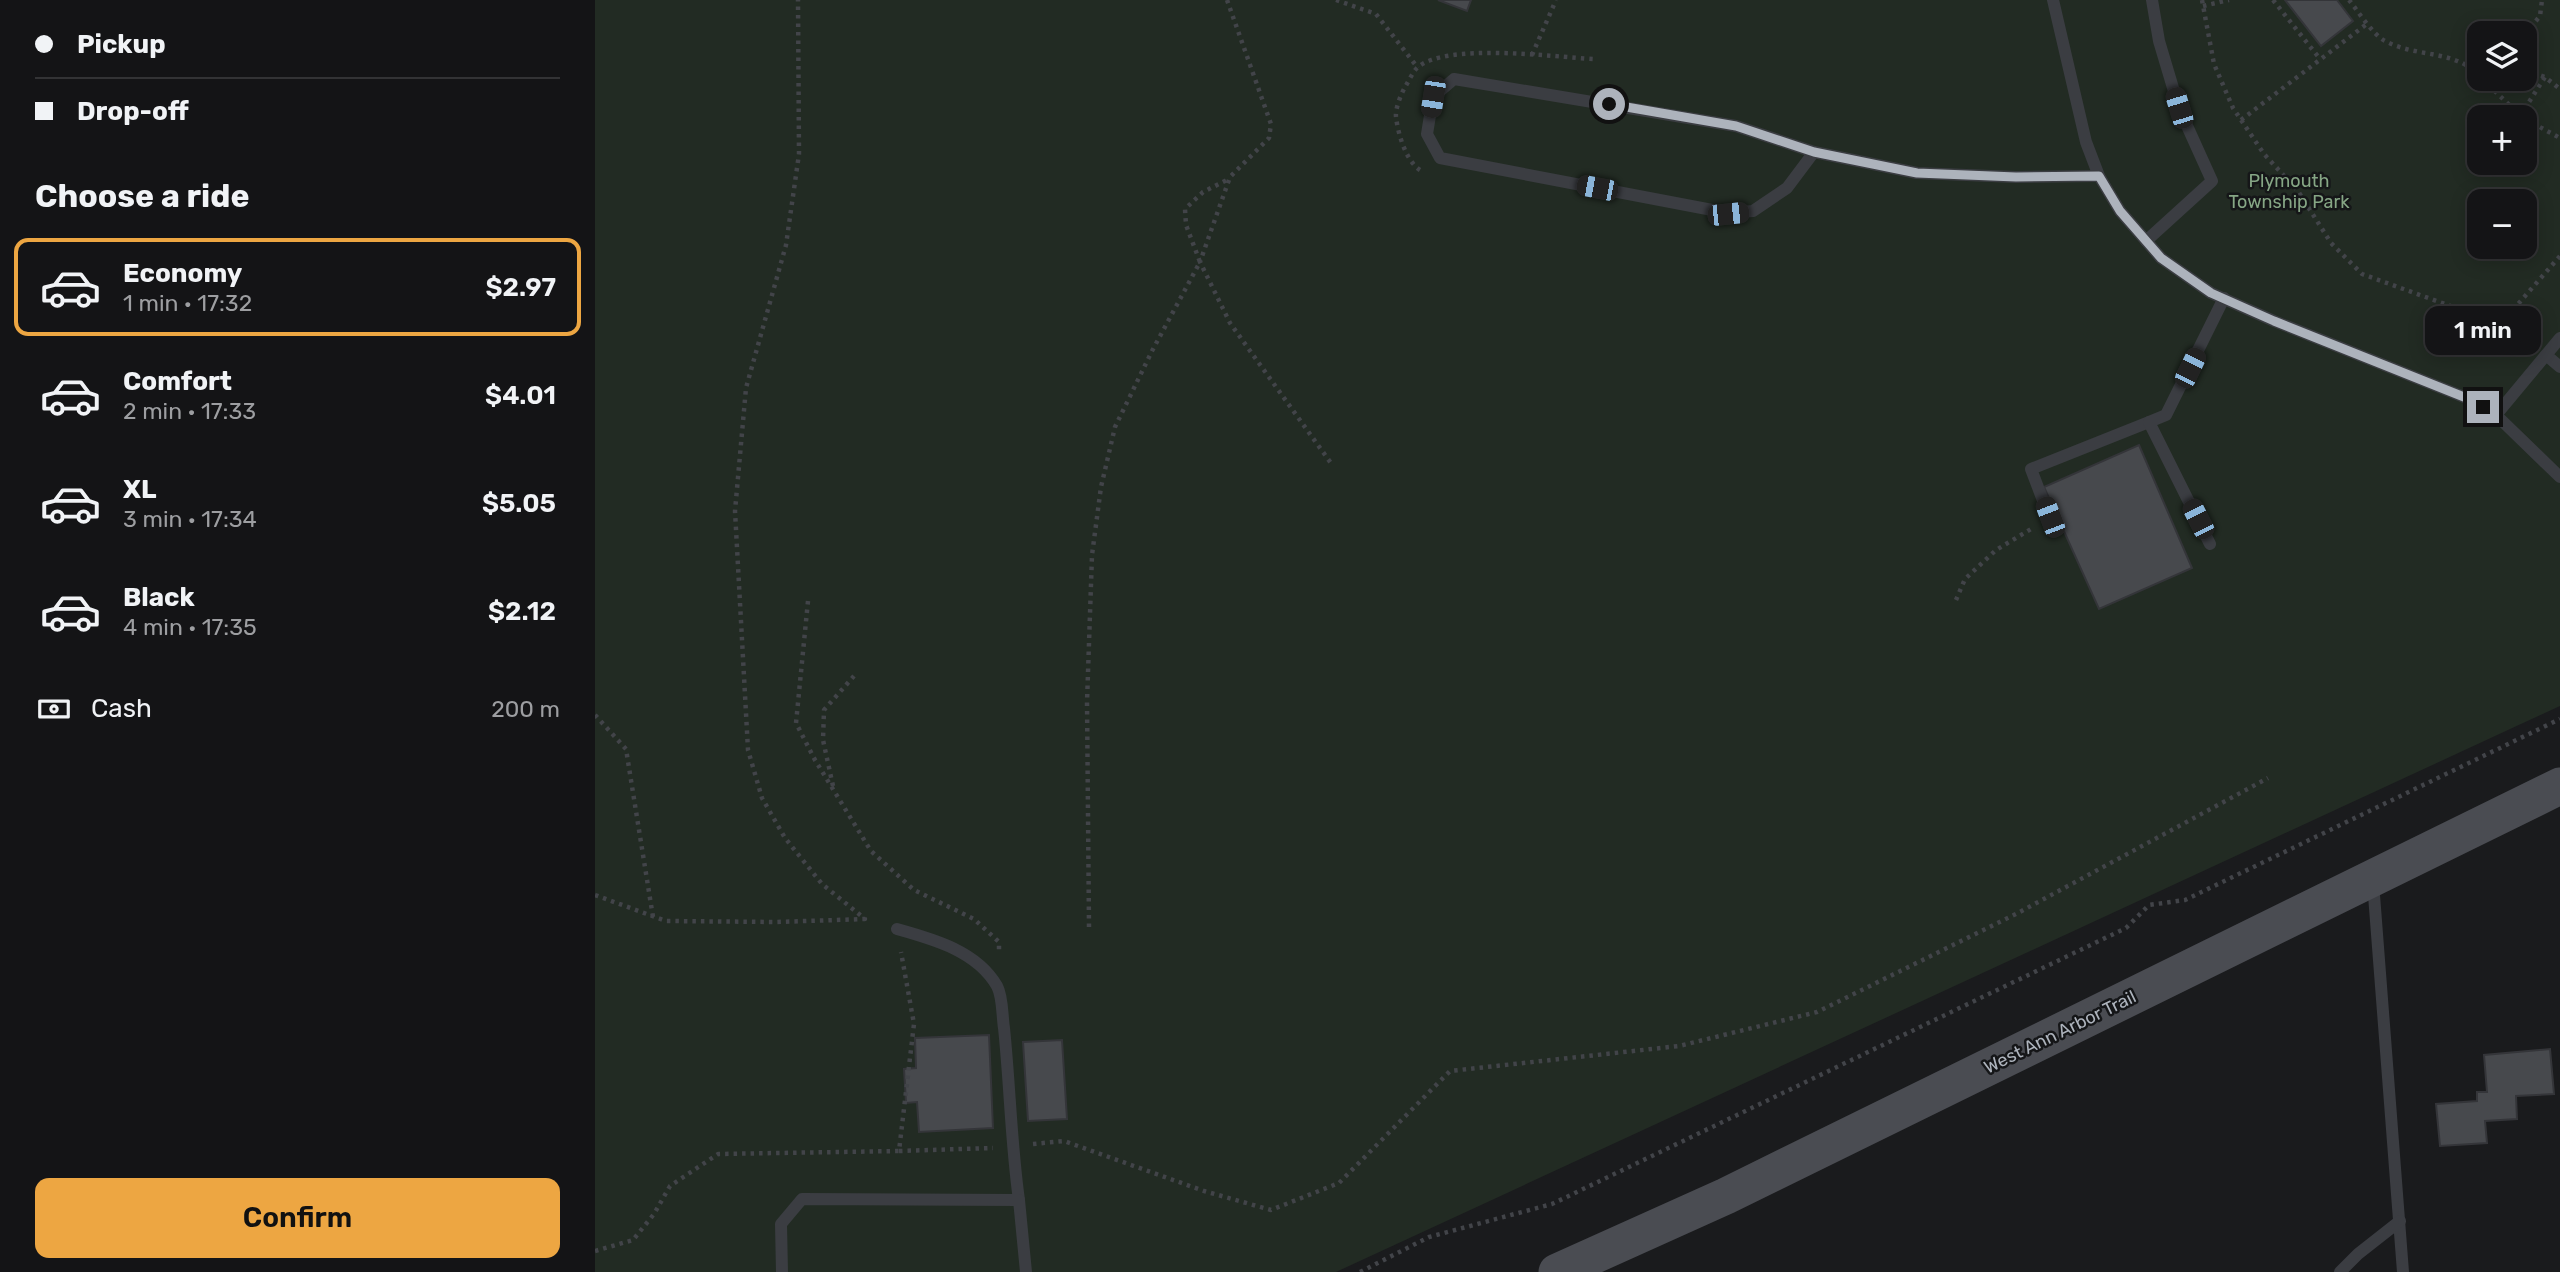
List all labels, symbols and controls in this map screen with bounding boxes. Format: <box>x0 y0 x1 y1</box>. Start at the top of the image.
map controls <box>2467 21 2537 259</box>
button: layers <box>2467 21 2537 91</box>
text: Pickup <box>77 29 166 60</box>
car <box>1420 75 1447 119</box>
car <box>2163 85 2196 131</box>
route start <box>1593 88 1625 120</box>
text: Drop-off <box>77 96 189 127</box>
button: + <box>2467 105 2537 175</box>
park label: Plymouth Township Park <box>2228 170 2350 213</box>
car <box>1575 174 1620 202</box>
text: Choose a ride <box>35 177 249 215</box>
button: − <box>2467 189 2537 259</box>
car <box>1707 201 1750 227</box>
icon: car <box>39 256 102 319</box>
text: Economy <box>123 258 242 289</box>
text: $2.97 <box>486 272 556 303</box>
text: 1 min · 17:32 <box>123 289 252 317</box>
callout: 1 min <box>2425 306 2541 354</box>
text: 1 min <box>2454 316 2512 344</box>
car <box>2172 345 2209 391</box>
icon: car <box>39 364 102 427</box>
text: Comfort <box>123 366 232 397</box>
text: $4.01 <box>485 380 556 411</box>
route end <box>2467 391 2499 423</box>
text: 2 min · 17:33 <box>123 397 256 425</box>
icon: car <box>39 472 102 535</box>
text: XL <box>123 474 156 505</box>
text: $5.05 <box>482 488 556 519</box>
car <box>2033 494 2068 540</box>
car <box>2180 496 2217 542</box>
text: 3 min · 17:34 <box>123 505 257 533</box>
icon: car <box>39 580 102 643</box>
text: Black <box>123 582 195 613</box>
text: $2.12 <box>488 596 556 627</box>
text: 4 min · 17:35 <box>123 613 257 641</box>
icon: cash <box>35 690 73 728</box>
text: Cash <box>91 693 152 724</box>
text: 200 m <box>491 695 560 723</box>
street label: West Ann Arbor Trail <box>1980 986 2140 1078</box>
button: Confirm <box>35 1178 560 1258</box>

